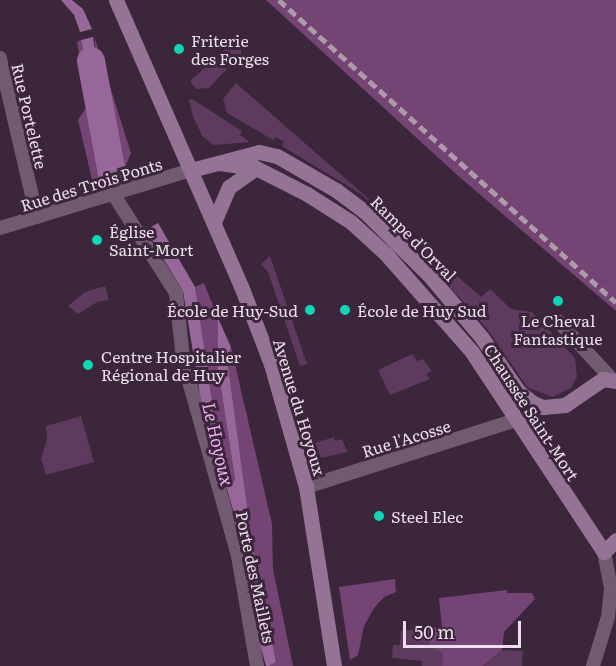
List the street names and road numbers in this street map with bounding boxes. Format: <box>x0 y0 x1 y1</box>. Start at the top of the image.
street label: Rue Portelette <box>9 61 51 171</box>
street label: Rue des Trois Ponts <box>18 153 164 215</box>
street label: Rampe d'Orval <box>367 191 461 285</box>
street label: Avenue du Hoyoux <box>270 336 330 478</box>
street label: Chaussée Saint-Mort <box>481 340 583 484</box>
street label: Rue l'Acosse <box>359 415 453 461</box>
street label: Porte des Maillets <box>233 509 279 645</box>

